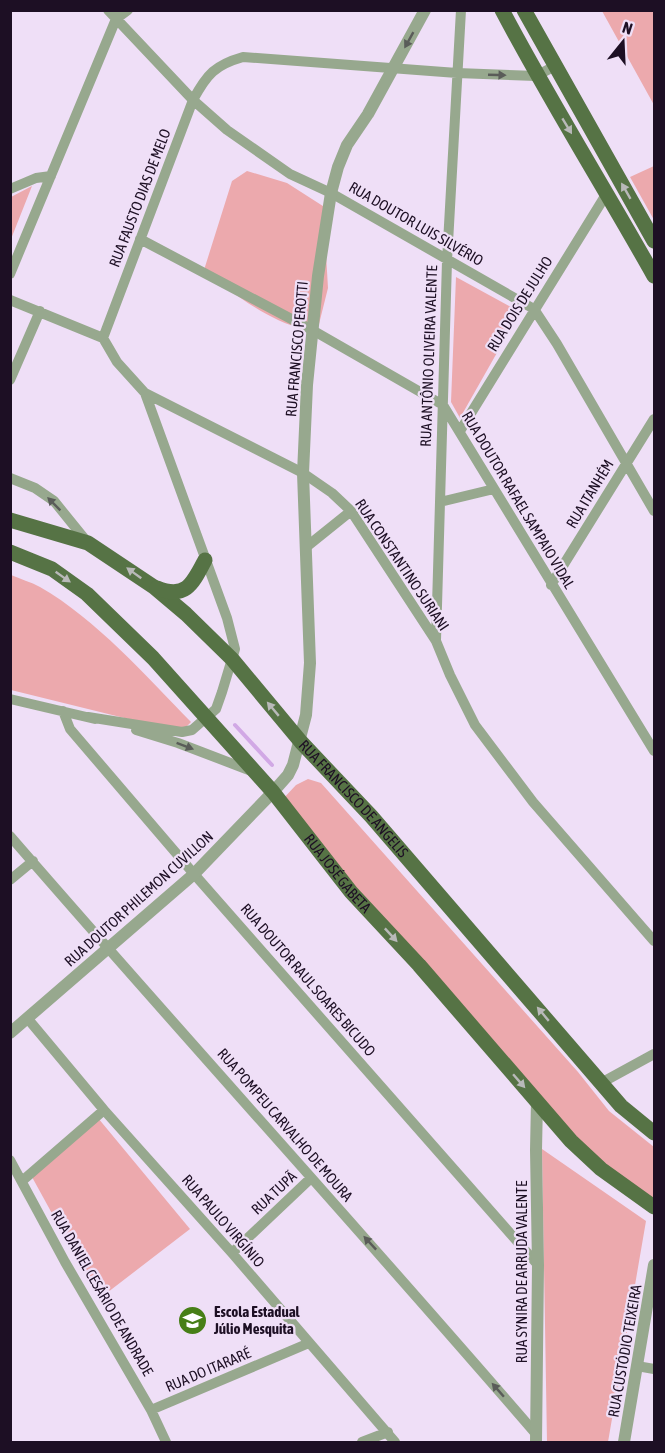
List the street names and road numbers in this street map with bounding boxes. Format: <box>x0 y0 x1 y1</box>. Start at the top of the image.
street label: RUA FAUSTO DIAS DE MELO <box>105 126 174 269</box>
street label: RUA DOUTOR LUIS SILVÉRIO <box>346 178 487 269</box>
street label: RUA DOIS DE JULHO <box>484 253 556 354</box>
street label: RUA ANTÔNIO OLIVEIRA VALENTE <box>417 264 440 447</box>
street label: RUA FRANCISCO PEROTTI <box>282 280 311 418</box>
street label: RUA DOUTOR RAFAEL SAMPAIO VIDAL <box>459 408 578 592</box>
street label: RUA ITANHÉM <box>562 456 617 531</box>
street label: RUA CONSTANTINO SURIANI <box>352 496 453 634</box>
street label: RUA FRANCISCO DE ANGELIS <box>296 736 412 861</box>
street label: RUA DOUTOR PHILEMON CUVILLON <box>61 827 216 970</box>
street label: RUA JOSÉ GABETA <box>301 830 375 916</box>
street label: RUA DOUTOR RAUL SOARES BICUDO <box>238 900 379 1059</box>
street label: RUA POMPEU CARVALHO DE MOURA <box>214 1045 357 1205</box>
street label: RUA TUPÃ <box>248 1167 300 1218</box>
street label: RUA PAULO VIRGÍNIO <box>179 1171 268 1270</box>
street label: RUA SYNIRA DE ARRUDA VALENTE <box>513 1180 530 1363</box>
street label: RUA DANIEL CESÁRIO DE ANDRADE <box>48 1207 157 1379</box>
street label: RUA CUSTÓDIO TEIXEIRA <box>604 1283 645 1419</box>
street label: RUA DO ITARARÉ <box>163 1344 254 1395</box>

